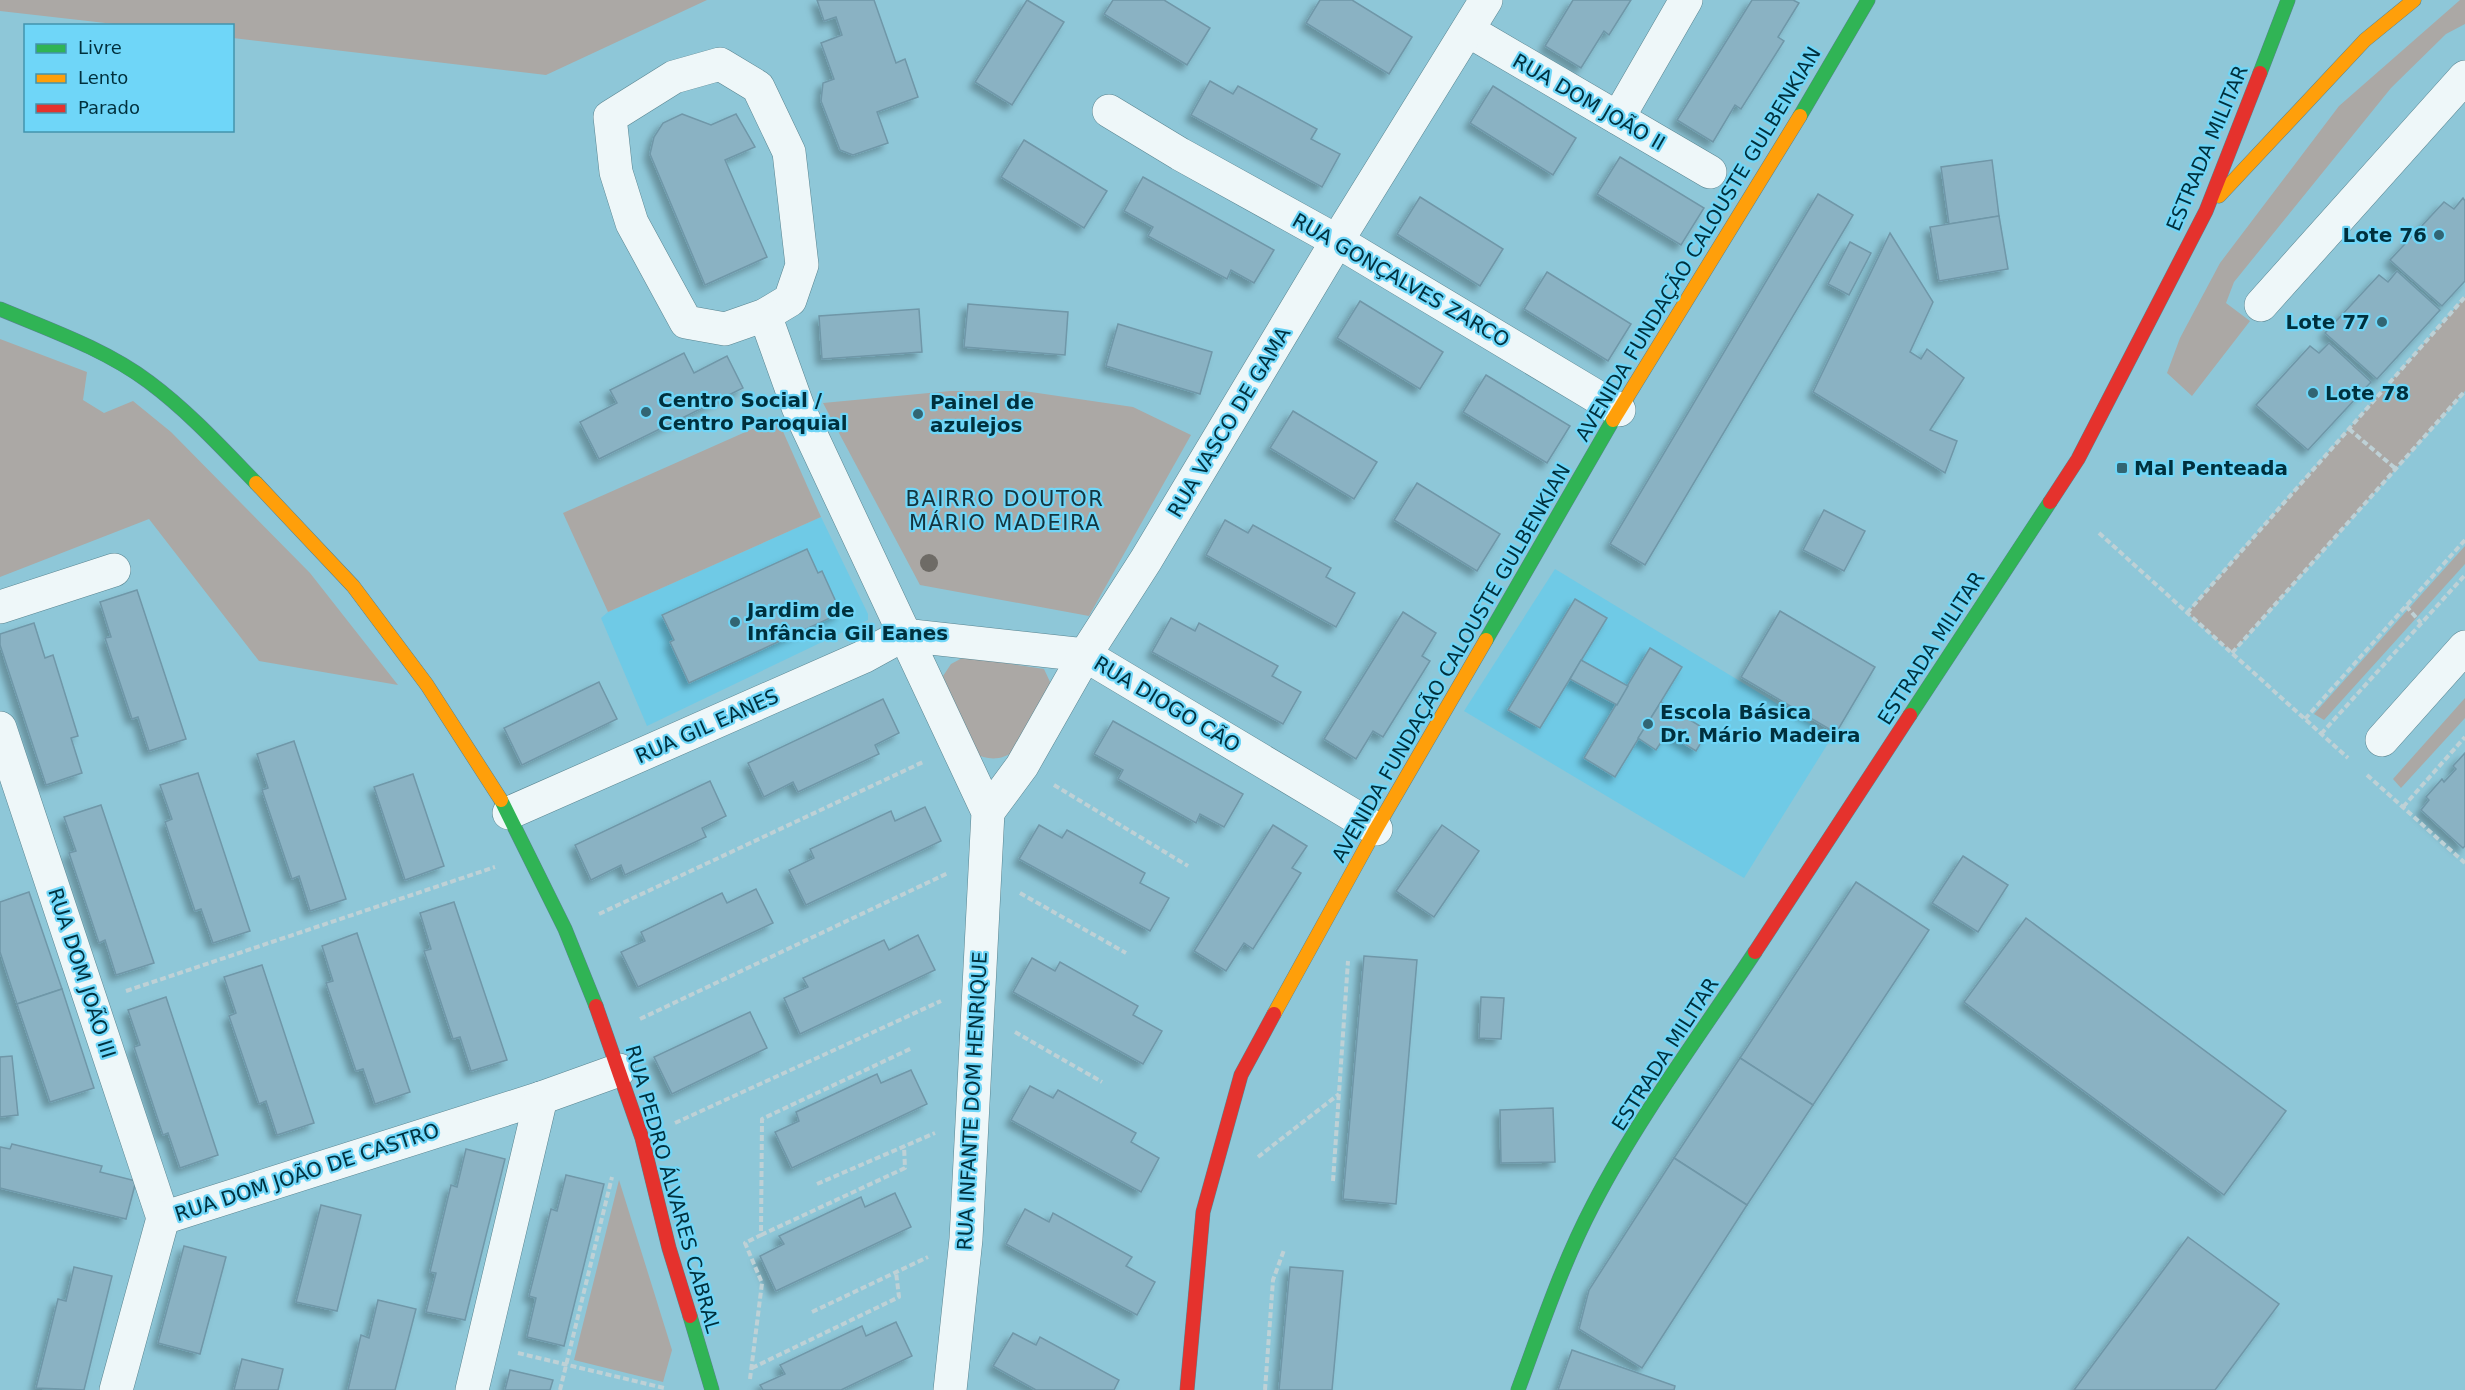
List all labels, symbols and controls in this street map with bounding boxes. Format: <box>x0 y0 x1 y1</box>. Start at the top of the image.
legend <box>24 24 234 132</box>
text: Livre <box>78 37 122 58</box>
street label: AVENIDA FUNDAÇÃO CALOUSTE GULBENKIAN <box>1570 42 1826 446</box>
street label: RUA DOM JOÃO II <box>1509 49 1669 155</box>
street label: ESTRADA MILITAR <box>2161 61 2253 235</box>
text: Lento <box>78 67 128 88</box>
text: Parado <box>78 97 140 118</box>
street label: RUA GONÇALVES ZARCO <box>1288 208 1514 352</box>
place label: Lote 76 <box>2343 223 2427 247</box>
marker: Lote 76 <box>2432 228 2446 242</box>
place label: Lote 77 <box>2286 310 2370 334</box>
marker: Lote 77 <box>2375 315 2389 329</box>
street label: RUA VASCO DE GAMA <box>1163 322 1296 522</box>
place label: Lote 78 <box>2325 381 2409 405</box>
marker: Lote 78 <box>2306 386 2320 400</box>
place label: Centro Social / Centro Paroquial <box>658 388 848 435</box>
place label: Painel de azulejos <box>930 390 1034 437</box>
marker: Centro Social / Centro Paroquial <box>639 405 653 419</box>
marker: Painel de azulejos <box>911 407 925 421</box>
place label: Mal Penteada <box>2134 456 2288 480</box>
street label: AVENIDA FUNDAÇÃO CALOUSTE GULBENKIAN <box>1327 459 1575 867</box>
marker: Mal Penteada <box>2115 461 2129 475</box>
district label: BAIRRO DOUTOR MÁRIO MADEIRA <box>906 487 1104 535</box>
street label: ESTRADA MILITAR <box>1873 567 1990 729</box>
place label: Jardim de Infância Gil Eanes <box>745 598 948 645</box>
marker: Jardim de Infância Gil Eanes <box>728 615 742 629</box>
street label: RUA DIOGO CÃO <box>1090 651 1244 757</box>
street label: RUA GIL EANES <box>632 684 782 768</box>
place label: Escola Básica Dr. Mário Madeira <box>1660 700 1861 747</box>
marker: Escola Básica Dr. Mário Madeira <box>1641 717 1655 731</box>
street label: RUA DOM JOÃO III <box>43 885 121 1061</box>
street label: RUA INFANTE DOM HENRIQUE <box>952 951 992 1251</box>
street label: ESTRADA MILITAR <box>1607 973 1724 1135</box>
street label: RUA PEDRO ÁLVARES CABRAL <box>620 1042 726 1336</box>
street label: RUA DOM JOÃO DE CASTRO <box>172 1118 442 1226</box>

